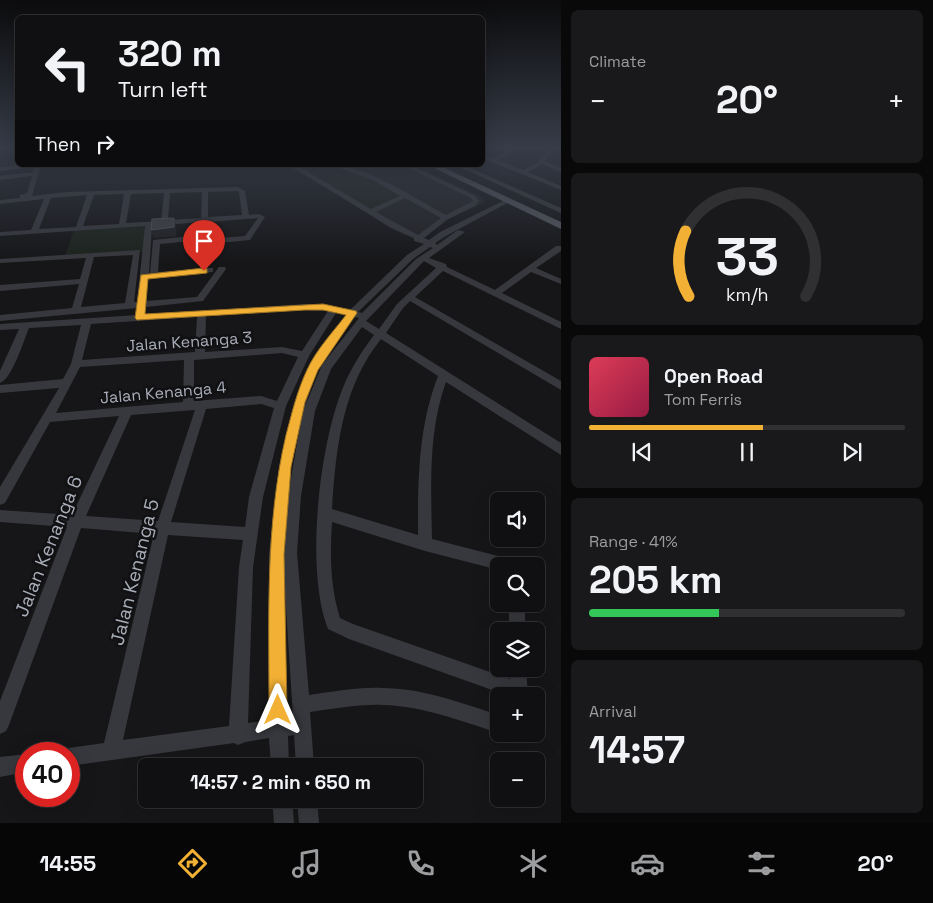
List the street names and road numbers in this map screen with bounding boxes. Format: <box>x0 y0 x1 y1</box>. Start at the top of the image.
street label: Jalan Kenanga 3 <box>125 327 253 356</box>
street label: Jalan Kenanga 4 <box>99 377 227 408</box>
street label: Jalan Kenanga 6 <box>9 472 88 620</box>
street label: Jalan Kenanga 5 <box>104 496 165 648</box>

